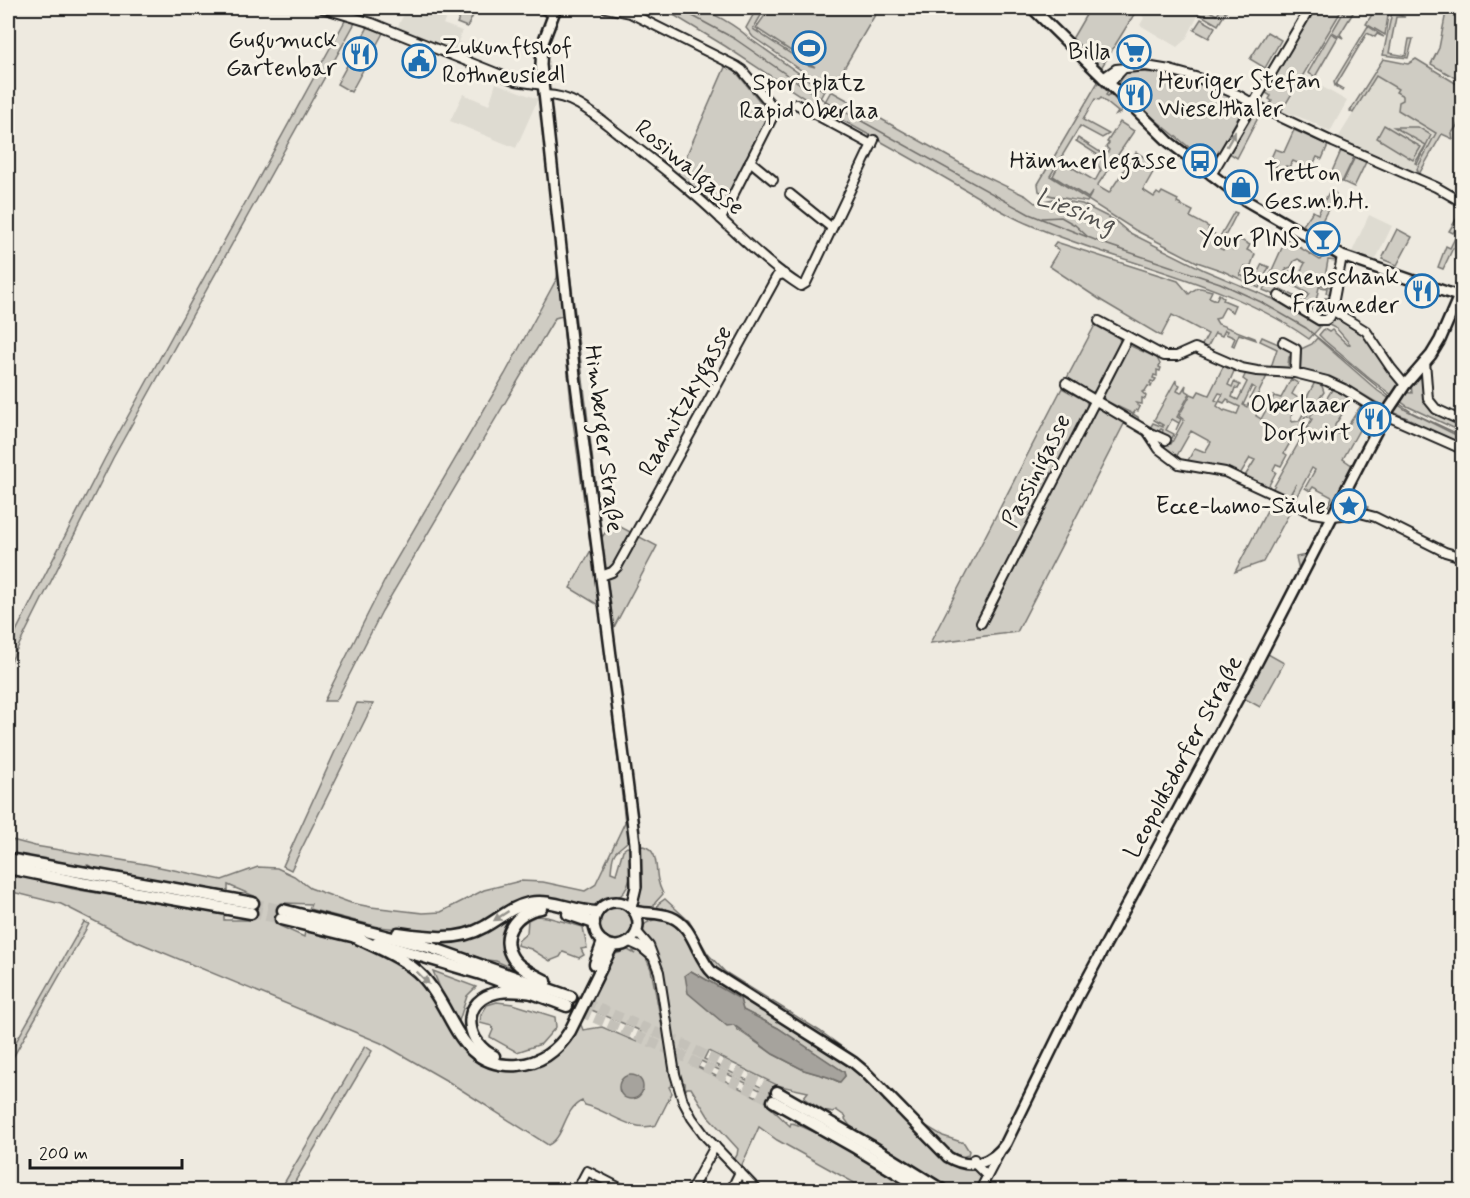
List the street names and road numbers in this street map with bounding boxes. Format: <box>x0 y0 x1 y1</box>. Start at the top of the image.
street label: Rosiwalgasse <box>626 113 750 225</box>
street label: Radnitzkygasse <box>632 320 743 483</box>
street label: Himberger Straße <box>573 343 630 535</box>
street label: Passinigasse <box>995 409 1082 535</box>
street label: Leopoldsdorfer Straße <box>1117 650 1251 864</box>

